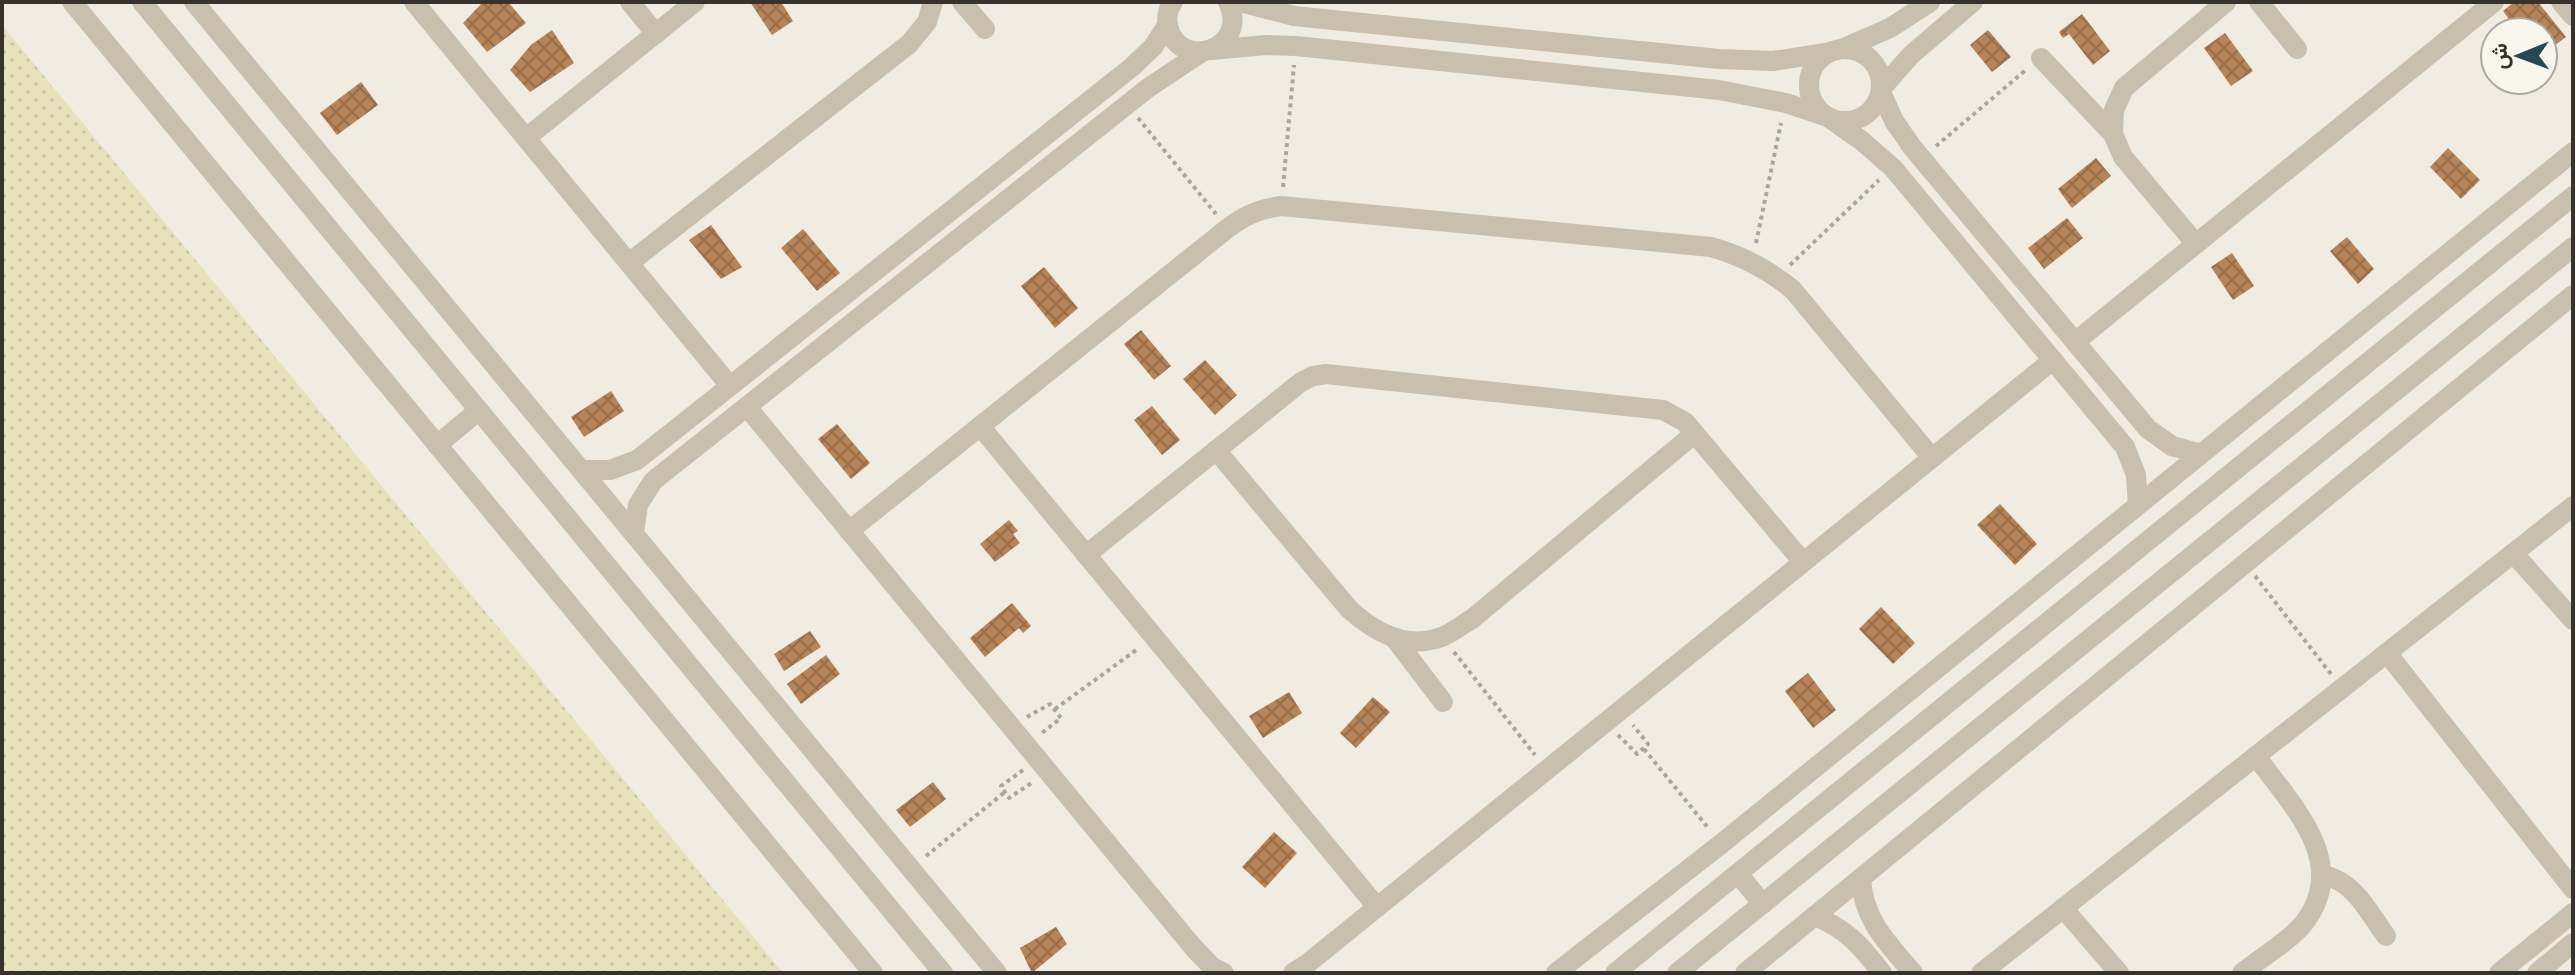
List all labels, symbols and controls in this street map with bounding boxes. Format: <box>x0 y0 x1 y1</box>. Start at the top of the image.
north arrow <box>2479 16 2559 96</box>
text: ش <box>2485 43 2514 70</box>

